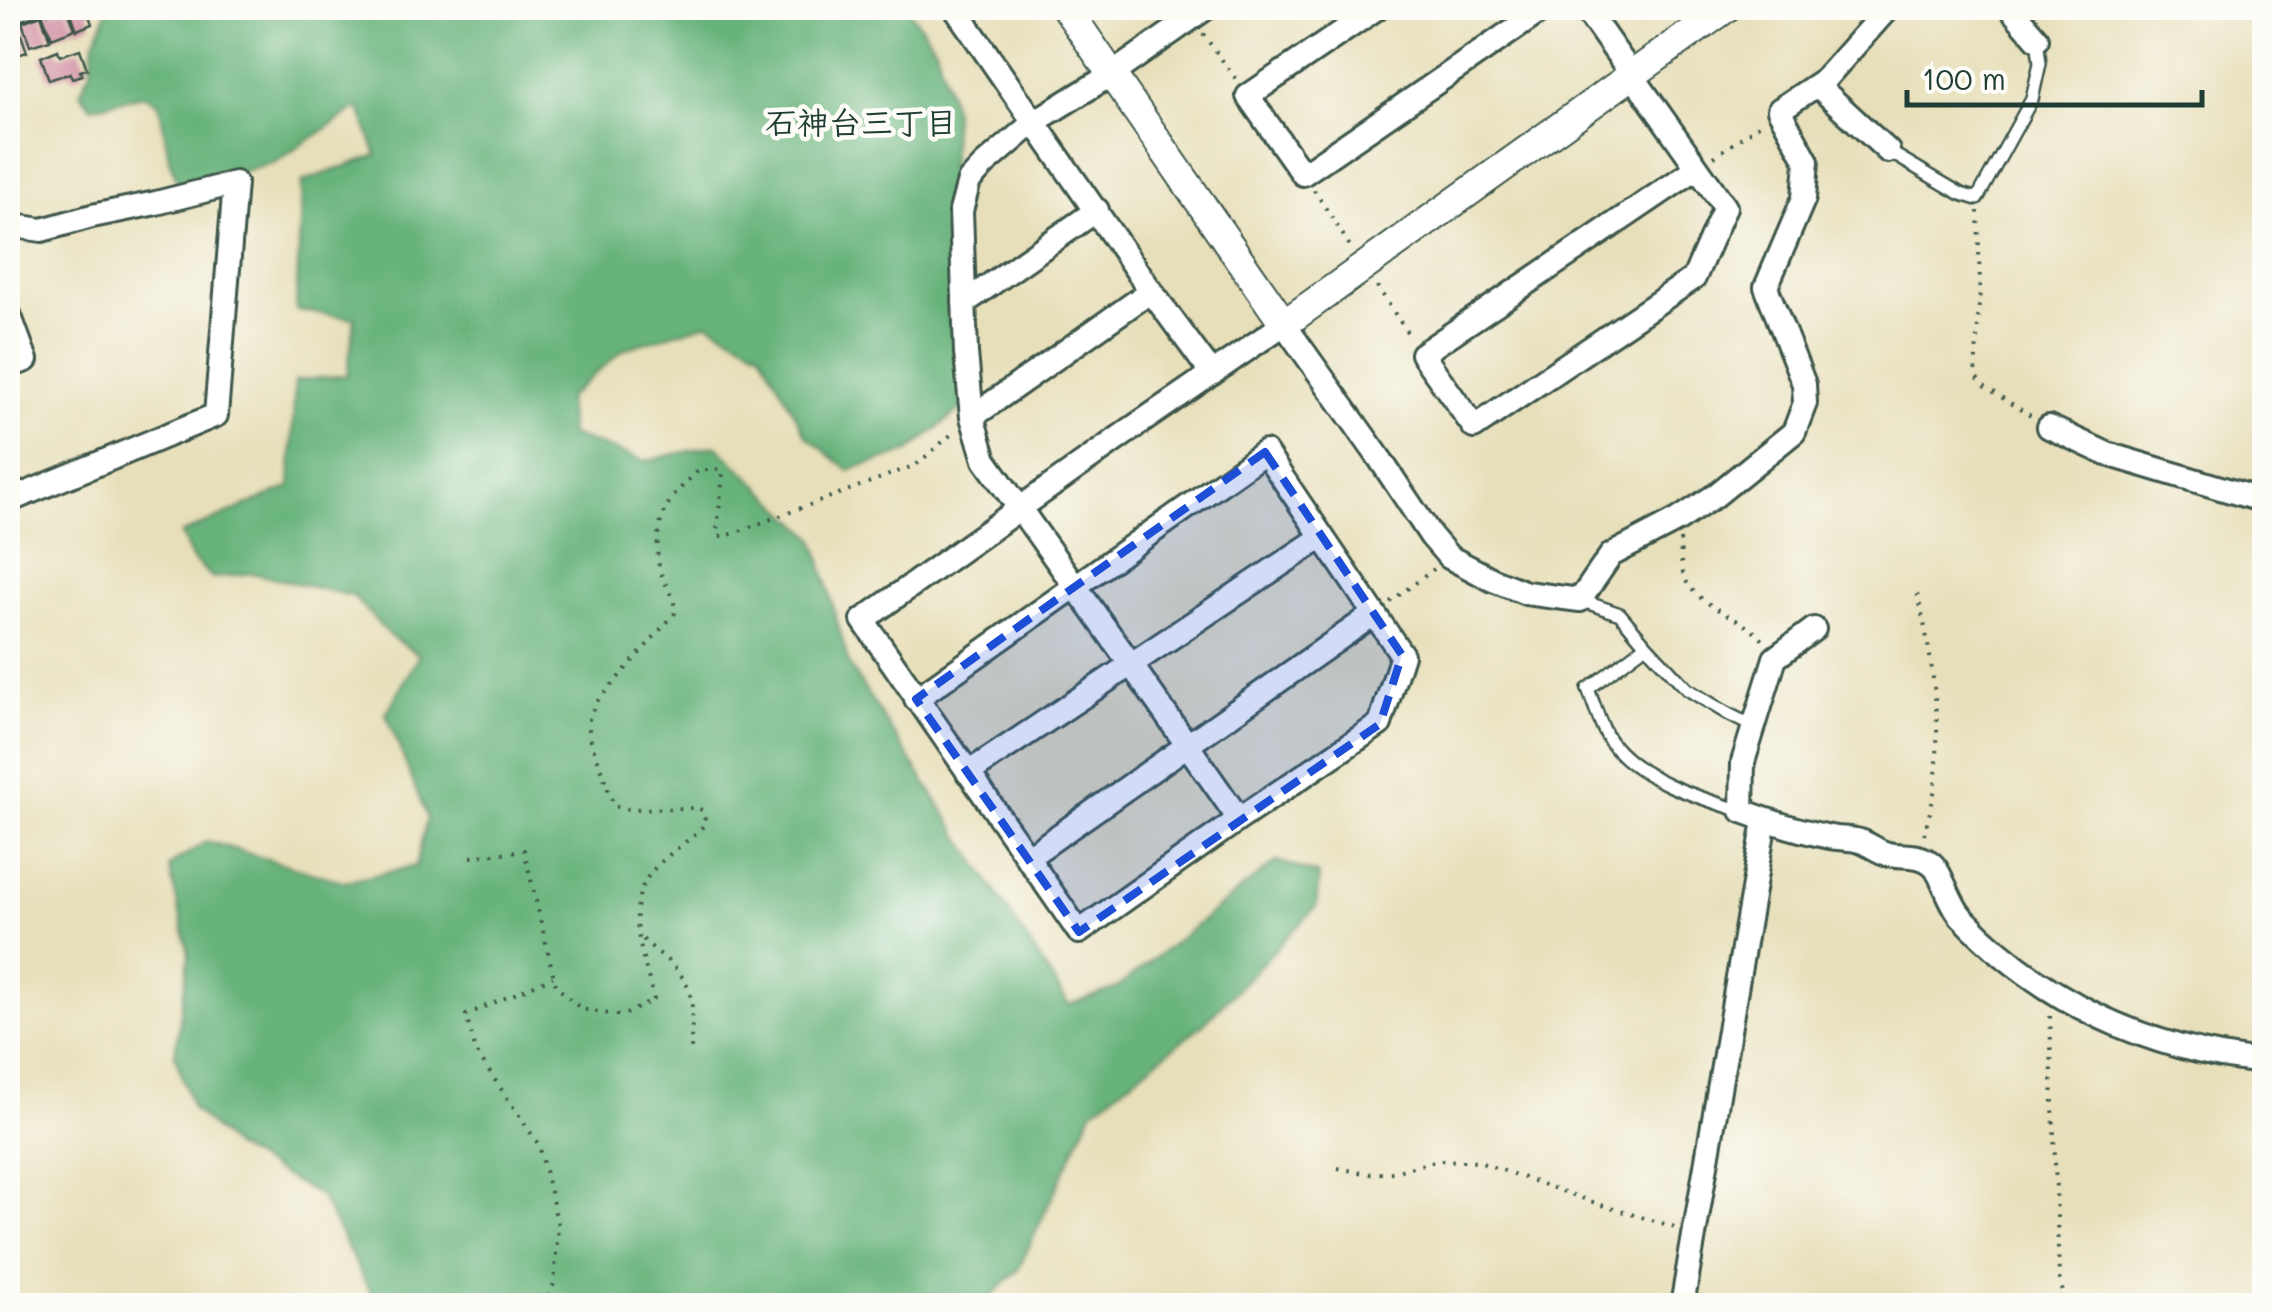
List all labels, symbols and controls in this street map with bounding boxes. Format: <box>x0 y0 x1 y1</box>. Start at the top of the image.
scale bar <box>1907 45 2202 107</box>
text: 100 m <box>1922 58 2006 98</box>
district label: 石神台三丁目 <box>765 100 957 142</box>

